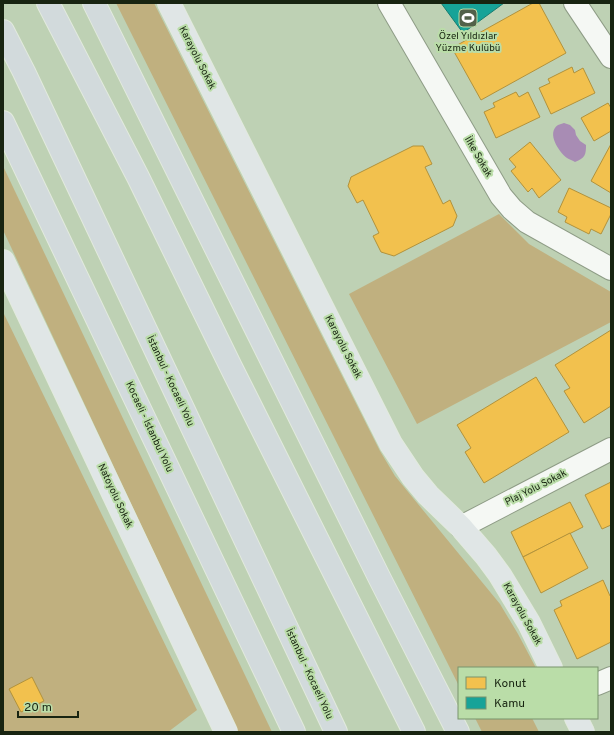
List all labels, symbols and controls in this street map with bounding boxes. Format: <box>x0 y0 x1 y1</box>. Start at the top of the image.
sports icon: Özel Yıldızlar Yüzme Kulübü <box>457 7 479 29</box>
street label: Karayolu Sokak <box>175 24 219 92</box>
place label: Özel Yıldızlar Yüzme Kulübü <box>436 30 500 55</box>
street label: İlke Sokak <box>461 134 495 180</box>
street label: Karayolu Sokak <box>321 313 365 381</box>
street label: İstanbul - Kocaeli Yolu <box>143 334 197 428</box>
street label: Kocaeli - İstanbul Yolu <box>122 380 176 474</box>
street label: Natoyolu Sokak <box>94 462 136 530</box>
street label: Plaj Yolu Sokak <box>503 467 569 509</box>
street label: Karayolu Sokak <box>500 581 544 647</box>
street label: İstanbul - Kocaeli Yolu <box>282 627 336 721</box>
legend <box>458 667 598 719</box>
text: Konut <box>494 676 526 692</box>
scale bar <box>18 693 78 719</box>
text: Kamu <box>494 696 525 712</box>
text: 20 m <box>24 700 52 716</box>

